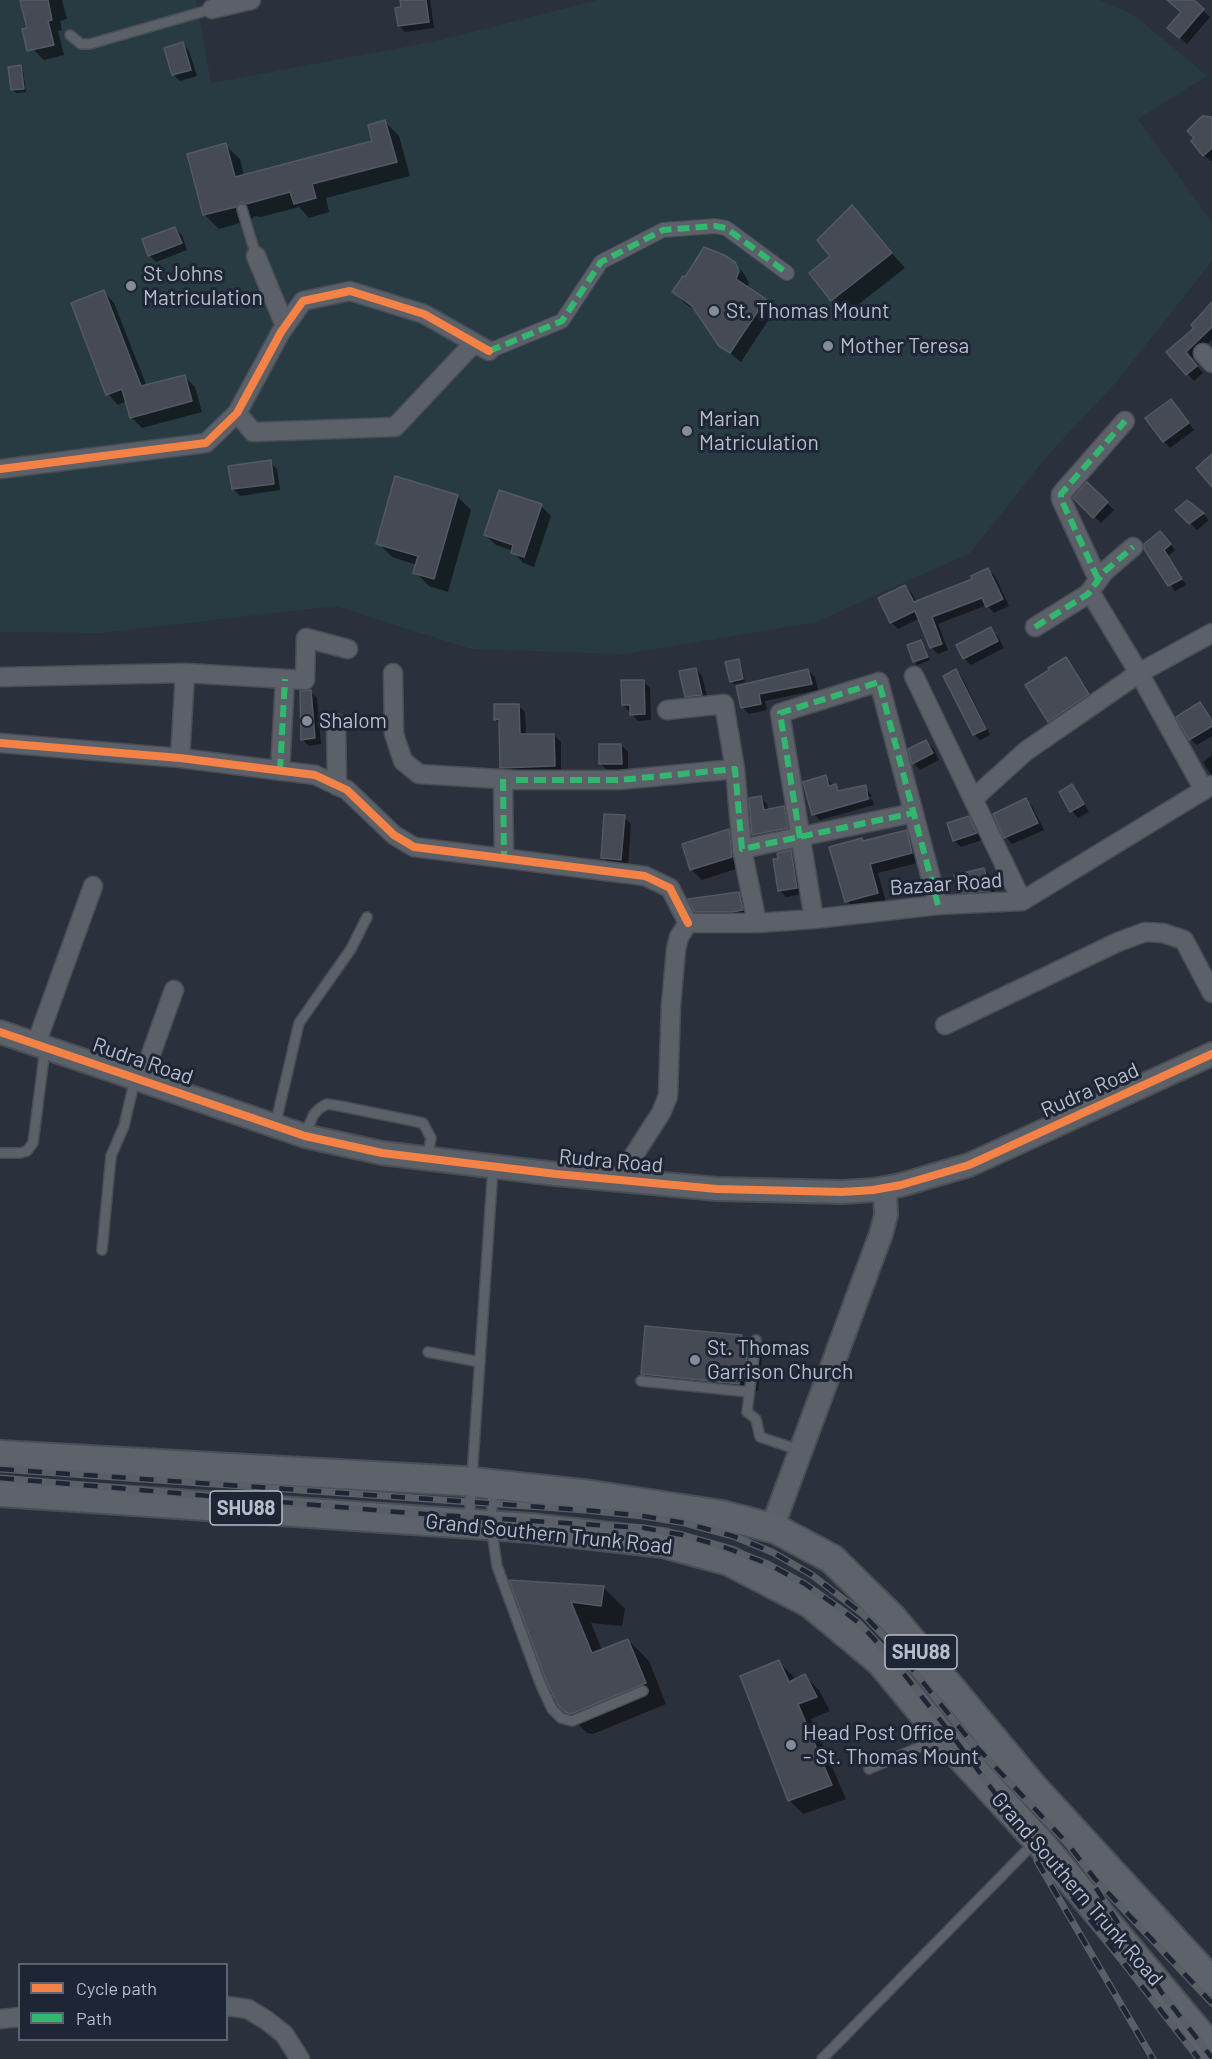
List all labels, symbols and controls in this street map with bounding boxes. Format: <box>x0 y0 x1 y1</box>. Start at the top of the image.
place label: St Johns Matriculation <box>143 261 263 311</box>
marker: St Johns Matriculation <box>124 279 138 293</box>
place label: St. Thomas Mount <box>726 298 890 324</box>
marker: St. Thomas Mount <box>707 304 721 318</box>
place label: Mother Teresa <box>840 333 969 359</box>
marker: Mother Teresa <box>821 339 835 353</box>
place label: Marian Matriculation <box>699 406 819 456</box>
marker: Marian Matriculation <box>680 424 694 438</box>
place label: Shalom <box>319 708 387 734</box>
marker: Shalom <box>300 714 314 728</box>
street label: Bazaar Road <box>889 867 1003 901</box>
street label: Rudra Road <box>89 1032 197 1090</box>
street label: Rudra Road <box>1037 1057 1143 1123</box>
street label: Rudra Road <box>558 1144 664 1178</box>
place label: St. Thomas Garrison Church <box>707 1335 853 1385</box>
marker: St. Thomas Garrison Church <box>688 1353 702 1367</box>
road number: SHU88 <box>210 1491 282 1525</box>
street label: Grand Southern Trunk Road <box>424 1508 674 1560</box>
road number: SHU88 <box>885 1635 957 1669</box>
place label: Head Post Office - St. Thomas Mount <box>803 1720 979 1770</box>
marker: Head Post Office - St. Thomas Mount <box>784 1738 798 1752</box>
street label: Grand Southern Trunk Road <box>986 1787 1168 1991</box>
legend <box>18 1963 228 2041</box>
text: Cycle path <box>76 1977 157 1999</box>
text: Path <box>76 2007 112 2029</box>

